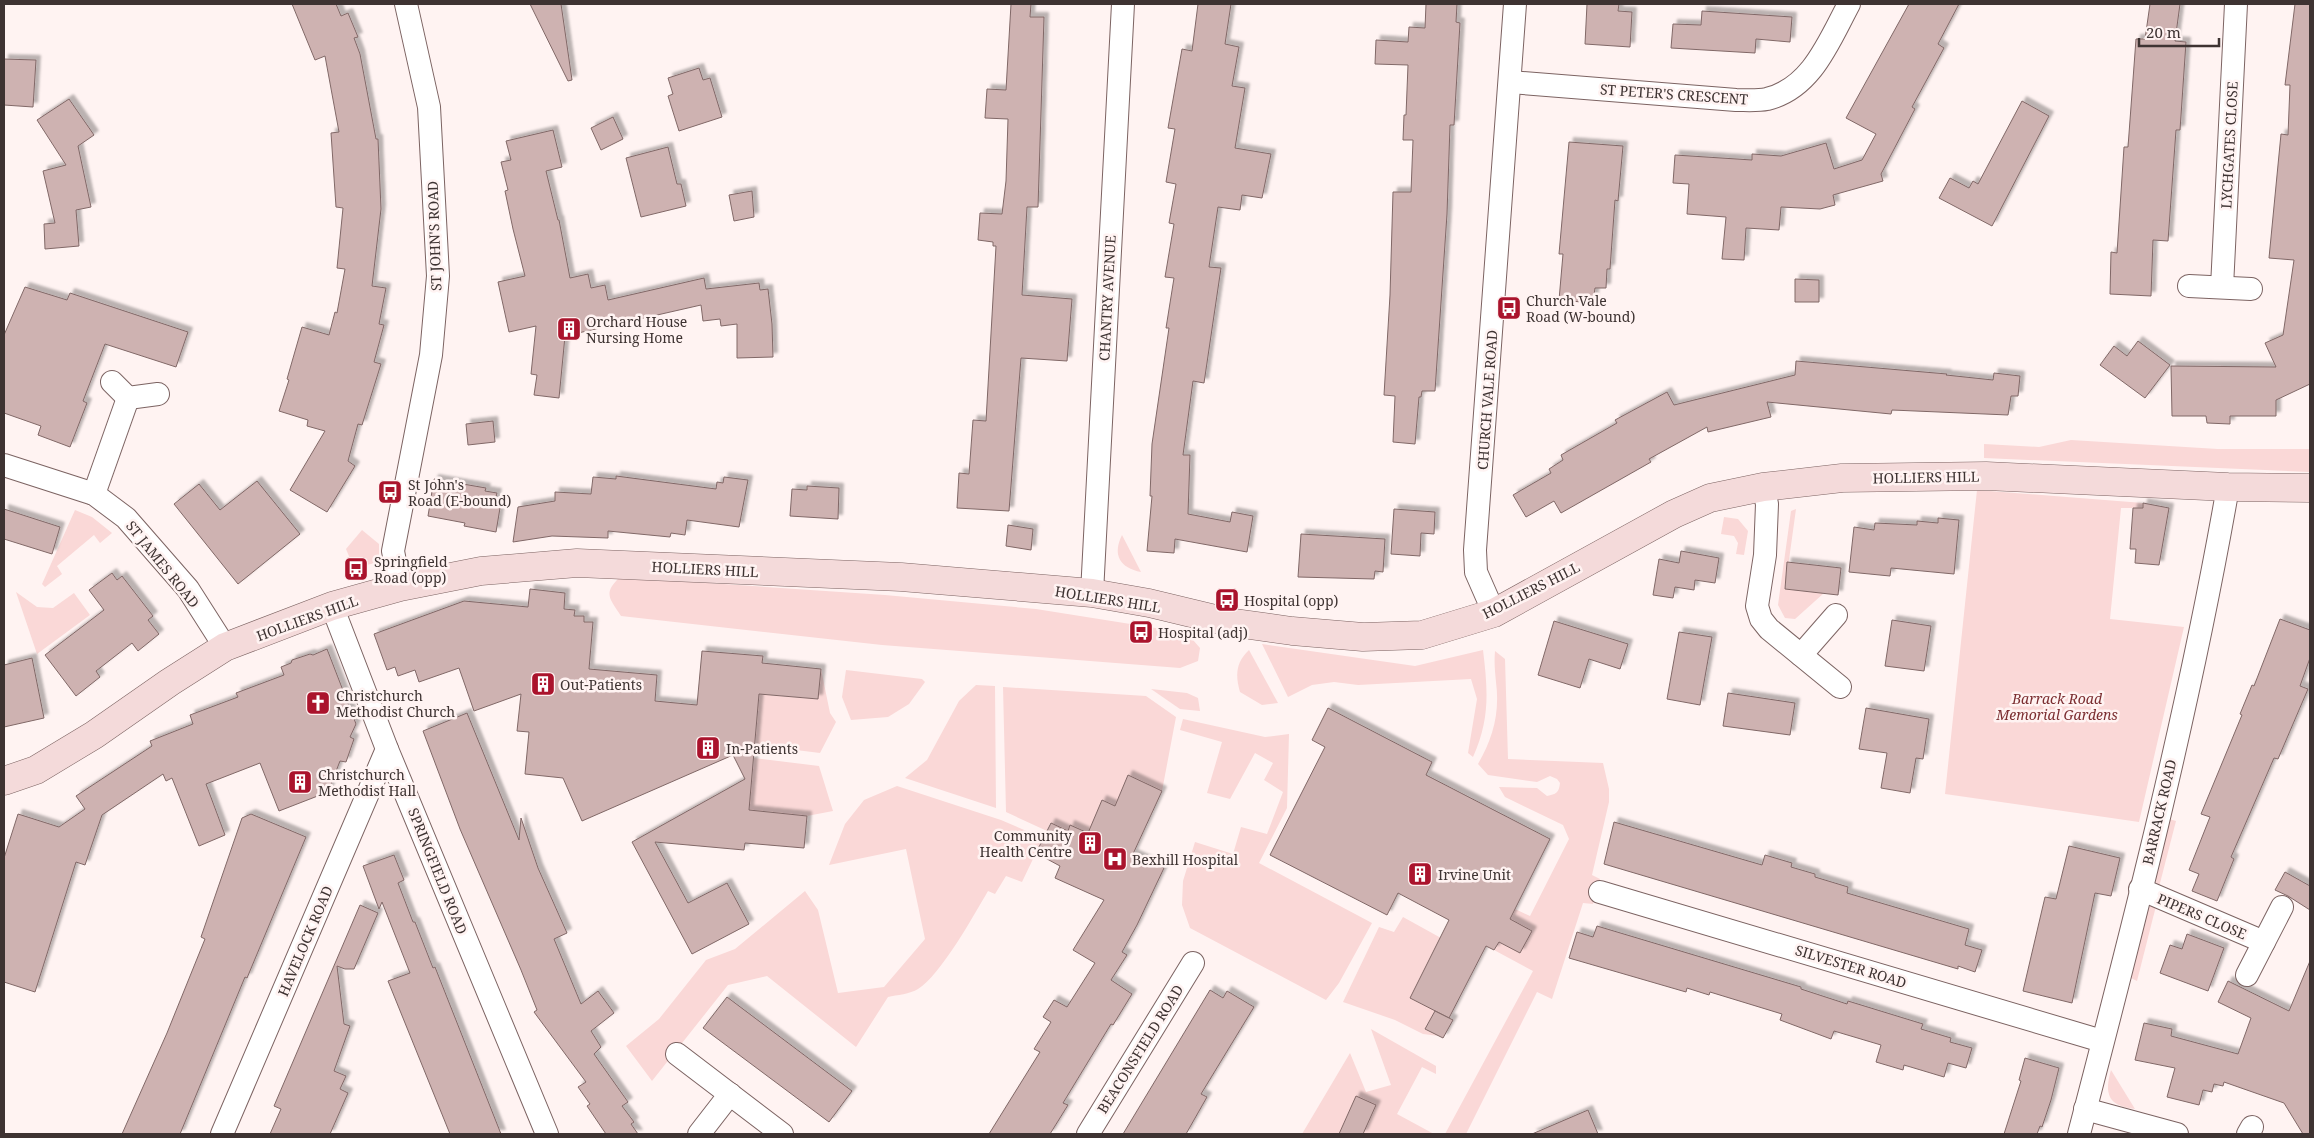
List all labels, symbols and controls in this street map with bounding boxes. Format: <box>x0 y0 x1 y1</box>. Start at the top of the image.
scale bar <box>2139 15 2219 47</box>
text: 20 m <box>2146 22 2181 42</box>
street label: ST PETER'S CRESCENT <box>1599 79 1749 109</box>
street label: LYCHGATES CLOSE <box>2216 81 2242 209</box>
street label: ST JOHN'S ROAD <box>423 181 445 291</box>
street label: CHANTRY AVENUE <box>1094 234 1120 362</box>
place label: Church Vale Road (W-bound) <box>1526 291 1635 326</box>
bus stop icon: Church Vale Road (W-bound) <box>1496 295 1522 321</box>
place label: Orchard House Nursing Home <box>586 312 687 347</box>
building icon: Orchard House Nursing Home <box>556 316 582 342</box>
street label: CHURCH VALE ROAD <box>1473 329 1501 471</box>
street label: HOLLIERS HILL <box>1872 467 1980 487</box>
place label: St John's Road (E-bound) <box>408 475 511 510</box>
bus stop icon: St John's Road (E-bound) <box>377 479 403 505</box>
street label: ST JAMES ROAD <box>122 517 204 611</box>
place label: Springfield Road (opp) <box>374 552 448 587</box>
bus stop icon: Springfield Road (opp) <box>343 556 369 582</box>
street label: HOLLIERS HILL <box>651 557 759 581</box>
street label: HOLLIERS HILL <box>1479 557 1583 623</box>
street label: HOLLIERS HILL <box>1054 581 1163 617</box>
bus stop icon: Hospital (opp) <box>1214 587 1240 613</box>
street label: HOLLIERS HILL <box>254 591 361 645</box>
place label: Hospital (opp) <box>1244 591 1338 610</box>
bus stop icon: Hospital (adj) <box>1128 619 1154 645</box>
place label: Hospital (adj) <box>1158 623 1248 642</box>
building icon: Out-Patients <box>530 671 556 697</box>
place label: Out-Patients <box>560 675 642 694</box>
place label: Christchurch Methodist Church <box>336 686 455 721</box>
park label: Barrack Road Memorial Gardens <box>1995 689 2118 724</box>
church icon: Christchurch Methodist Church <box>305 690 331 716</box>
building icon: In-Patients <box>695 735 721 761</box>
place label: In-Patients <box>726 739 798 758</box>
street label: BARRACK ROAD <box>2138 757 2180 867</box>
place label: Christchurch Methodist Hall <box>318 765 417 800</box>
building icon: Christchurch Methodist Hall <box>287 769 313 795</box>
street label: SPRINGFIELD ROAD <box>404 805 472 937</box>
place label: Community Health Centre <box>980 826 1072 861</box>
building icon: Community Health Centre <box>1077 830 1103 856</box>
hospital icon: Bexhill Hospital <box>1102 846 1128 872</box>
place label: Bexhill Hospital <box>1132 850 1239 869</box>
building icon: Irvine Unit <box>1407 861 1433 887</box>
place label: Irvine Unit <box>1438 865 1511 884</box>
street label: HAVELOCK ROAD <box>273 883 337 999</box>
street label: PIPERS CLOSE <box>2154 889 2250 943</box>
street label: SILVESTER ROAD <box>1793 940 1909 992</box>
street label: BEACONSFIELD ROAD <box>1093 981 1187 1117</box>

